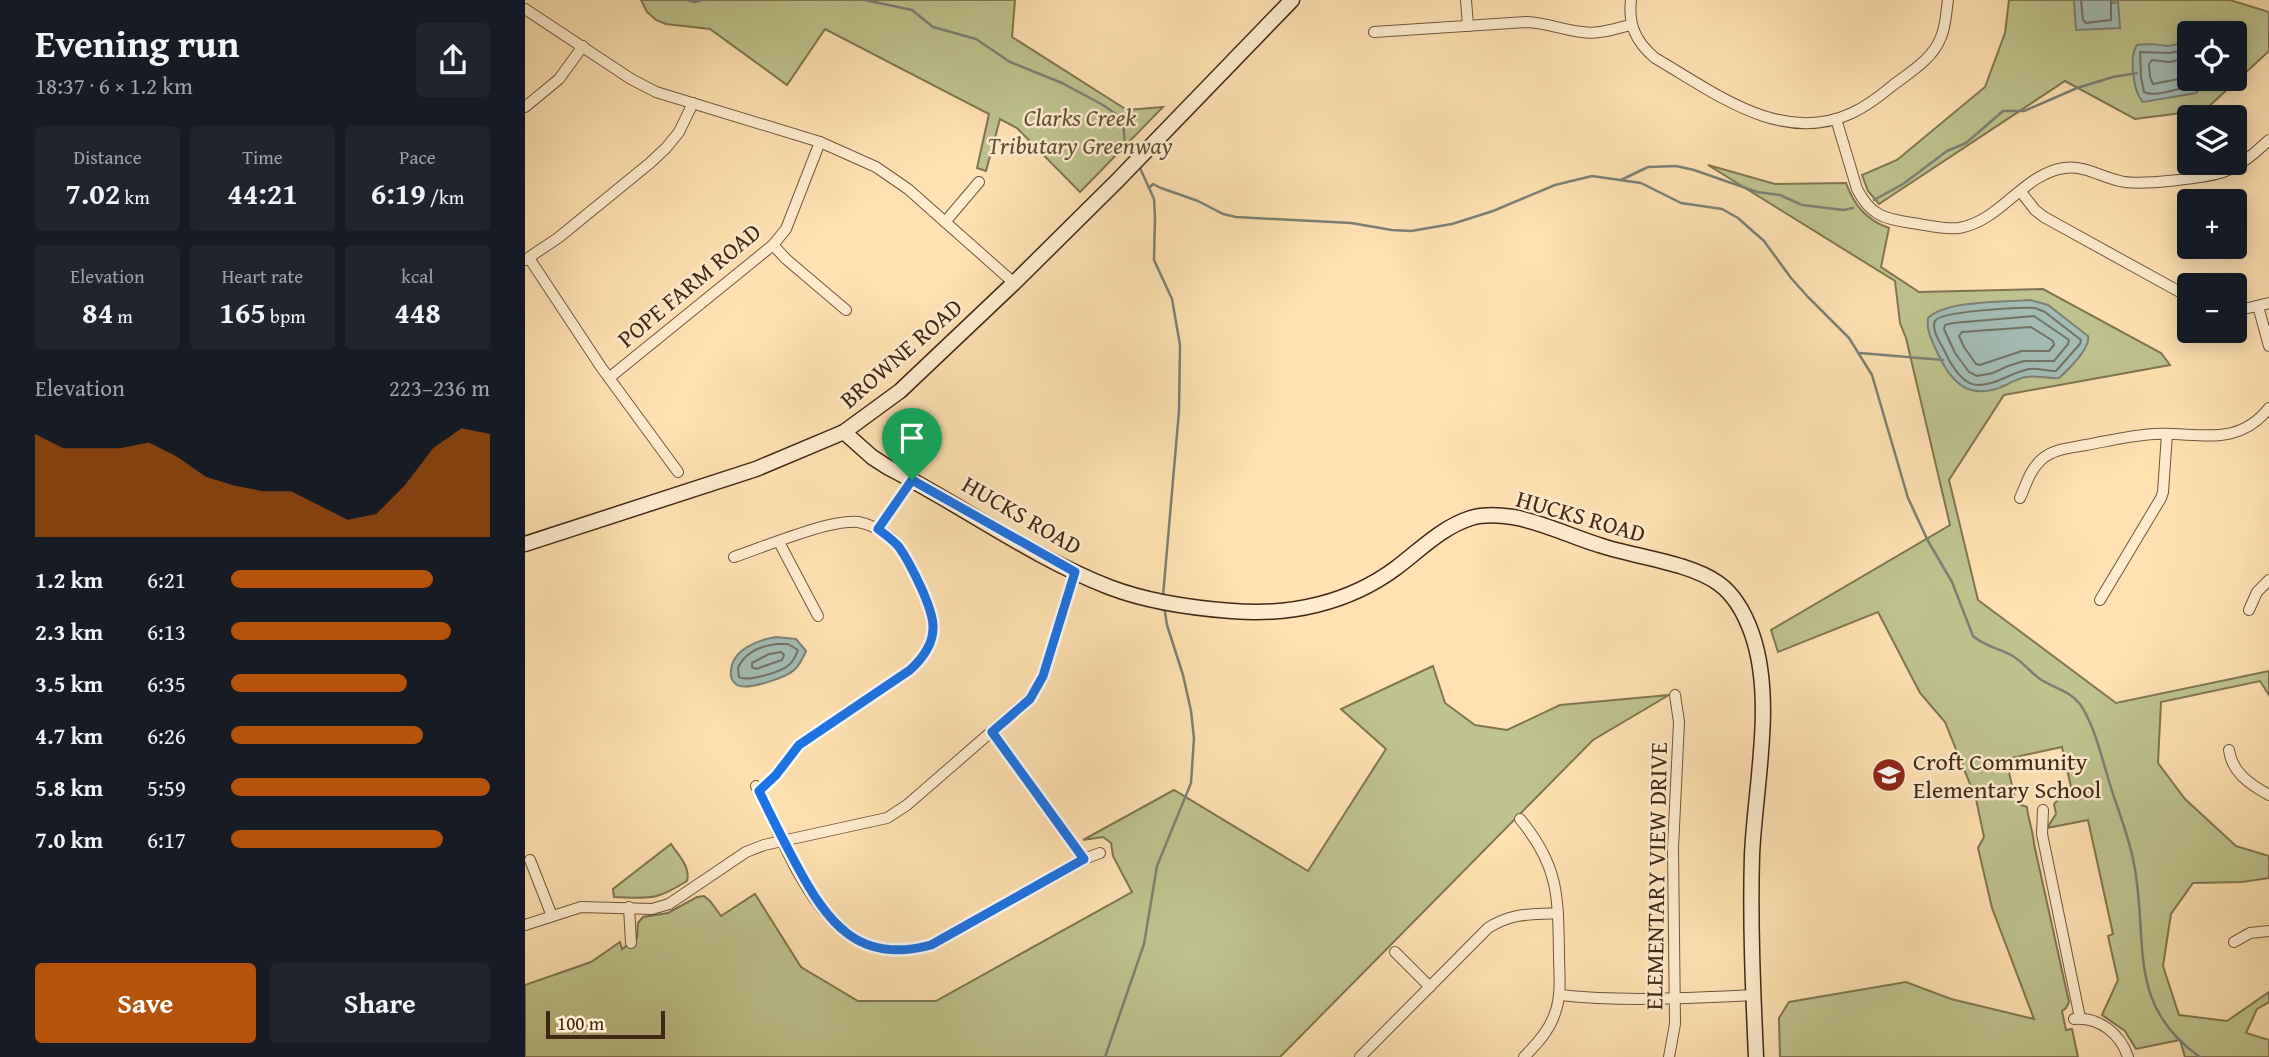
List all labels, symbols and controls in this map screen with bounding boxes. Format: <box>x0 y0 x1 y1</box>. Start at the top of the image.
text: Evening run <box>35 15 239 71</box>
map controls <box>2177 21 2247 343</box>
button: locate <box>2177 21 2247 91</box>
button: share <box>416 23 490 97</box>
text: 18:37 · 6 × 1.2 km <box>35 69 193 102</box>
park label: Clarks Creek Tributary Greenway <box>987 100 1173 163</box>
button: layers <box>2177 105 2247 175</box>
text: Distance <box>73 143 142 171</box>
text: Time <box>242 143 283 171</box>
text: Pace <box>399 143 436 171</box>
text: 7.02 <box>65 171 120 215</box>
text: 44:21 <box>227 171 298 215</box>
text: 6:19 <box>371 171 426 215</box>
text: km <box>120 183 150 211</box>
text: /km <box>426 183 464 211</box>
button: + <box>2177 189 2247 259</box>
street label: POPE FARM ROAD <box>610 214 768 356</box>
text: Elevation <box>70 262 145 290</box>
text: Heart rate <box>222 262 303 290</box>
text: kcal <box>401 262 434 290</box>
button: − <box>2177 273 2247 343</box>
text: 84 <box>82 290 113 334</box>
text: 165 <box>219 290 266 334</box>
text: 448 <box>394 290 441 334</box>
street label: BROWNE ROAD <box>832 290 970 416</box>
text: m <box>113 302 133 330</box>
text: bpm <box>266 302 306 330</box>
text: Elevation <box>35 371 125 404</box>
text: 223–236 m <box>389 371 490 404</box>
pin <box>882 408 942 480</box>
icon: arrive <box>893 419 931 457</box>
street label: HUCKS ROAD <box>956 467 1088 563</box>
street label: HUCKS ROAD <box>1512 481 1650 551</box>
text: 1.2 km <box>35 563 103 596</box>
text: 6:21 <box>147 563 186 596</box>
text: 2.3 km <box>35 615 103 648</box>
text: 6:13 <box>147 615 186 648</box>
text: 3.5 km <box>35 667 103 700</box>
text: 6:35 <box>147 667 186 700</box>
text: 4.7 km <box>35 719 103 752</box>
text: 6:26 <box>147 719 186 752</box>
street label: ELEMENTARY VIEW DRIVE <box>1636 742 1676 1010</box>
place label: Croft Community Elementary School <box>1913 744 2101 807</box>
school or university icon: Croft Community Elementary School <box>1870 756 1908 794</box>
text: 5.8 km <box>35 771 103 804</box>
text: 5:59 <box>147 771 186 804</box>
text: 7.0 km <box>35 823 103 856</box>
text: 6:17 <box>147 823 186 856</box>
button: Save <box>35 963 256 1043</box>
button: Share <box>270 963 490 1043</box>
scale bar <box>546 1008 665 1040</box>
text: 100 m <box>557 1009 604 1037</box>

